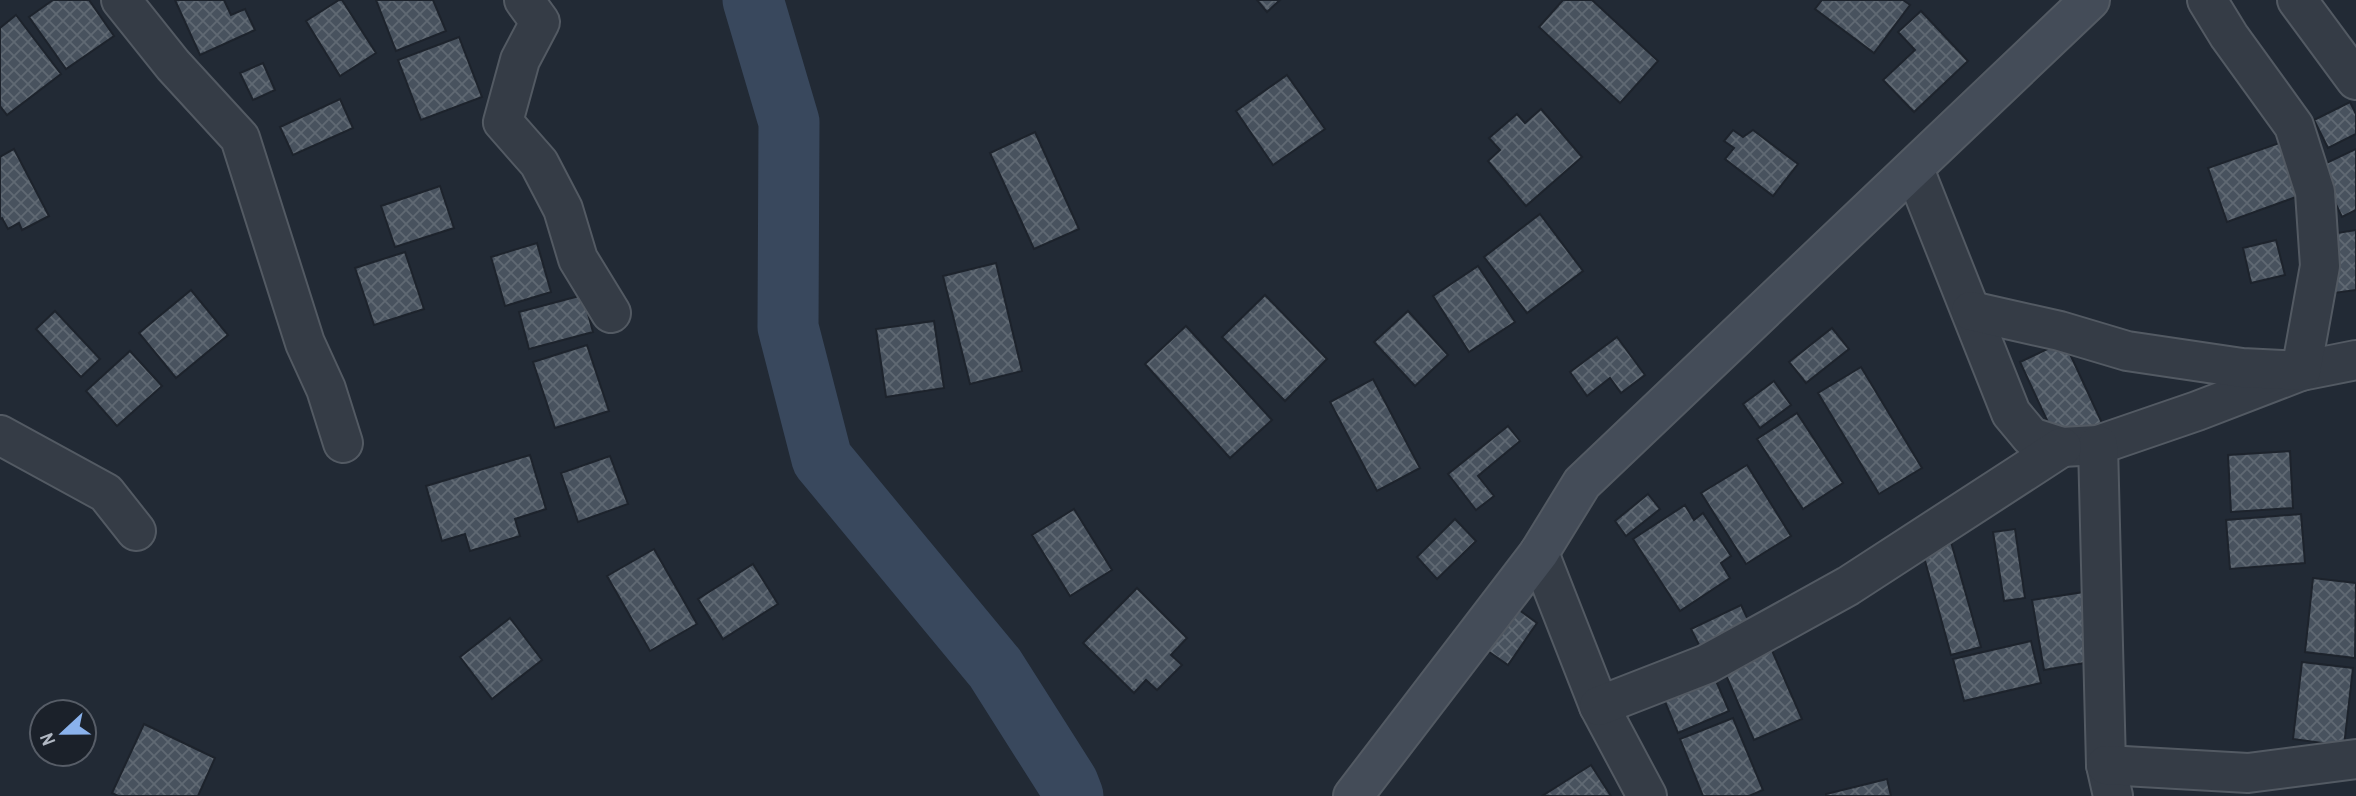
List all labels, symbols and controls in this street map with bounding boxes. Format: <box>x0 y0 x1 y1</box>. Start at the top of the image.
north arrow <box>28 698 98 768</box>
text: N <box>33 729 61 749</box>

